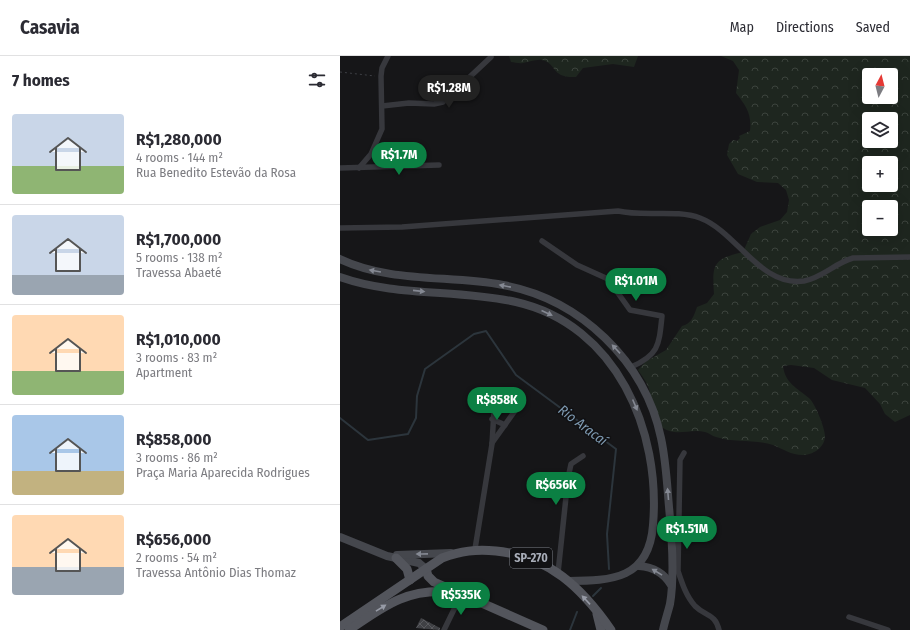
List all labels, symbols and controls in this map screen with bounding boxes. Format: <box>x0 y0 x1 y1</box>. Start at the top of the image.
text: Casavia <box>20 16 80 39</box>
text: Map <box>730 19 754 36</box>
text: Directions <box>776 19 834 36</box>
text: Saved <box>856 19 890 36</box>
north arrow <box>862 68 898 104</box>
map controls <box>862 68 898 236</box>
icon: filters <box>306 69 328 91</box>
text: 7 homes <box>12 70 70 91</box>
pin: R$1.28M <box>412 75 486 109</box>
text: R$1.28M <box>427 80 471 95</box>
button: layers <box>862 112 898 148</box>
text: R$1,280,000 <box>136 129 222 150</box>
icon: home <box>44 130 92 178</box>
pin: R$1.7M <box>366 142 432 176</box>
text: R$1.7M <box>381 147 417 162</box>
text: 4 rooms · 144 m² <box>136 150 223 165</box>
button: + <box>862 156 898 192</box>
text: Rua Benedito Estevão da Rosa <box>136 165 296 180</box>
button: − <box>862 200 898 236</box>
text: R$1,700,000 <box>136 229 221 250</box>
icon: home <box>44 231 92 279</box>
text: 5 rooms · 138 m² <box>136 250 222 265</box>
text: Travessa Abaeté <box>136 265 221 280</box>
one-way arrow <box>369 268 382 274</box>
pin: R$1.01M <box>599 268 673 302</box>
text: R$1.01M <box>614 273 658 288</box>
one-way arrow <box>498 282 511 288</box>
one-way arrow <box>413 288 425 294</box>
one-way arrow <box>541 310 552 316</box>
text: R$1,010,000 <box>136 329 221 350</box>
icon: home <box>44 331 92 379</box>
one-way arrow <box>612 344 621 353</box>
text: 3 rooms · 83 m² <box>136 350 217 365</box>
text: Apartment <box>136 365 192 380</box>
pin: R$858K <box>464 387 530 421</box>
text: R$858K <box>476 392 518 407</box>
one-way arrow <box>632 399 638 410</box>
water label: Rio Aracaí <box>555 401 612 450</box>
text: R$858,000 <box>136 429 212 450</box>
icon: home <box>44 431 92 479</box>
text: 3 rooms · 86 m² <box>136 450 218 465</box>
text: Praça Maria Aparecida Rodrigues <box>136 465 310 480</box>
pin: R$656K <box>523 472 589 506</box>
text: R$656K <box>535 477 577 492</box>
one-way arrow <box>665 488 672 500</box>
pin: R$1.51M <box>650 516 724 550</box>
text: R$1.51M <box>666 521 708 536</box>
text: R$656,000 <box>136 529 211 550</box>
icon: home <box>44 531 92 579</box>
road number: SP-270 <box>510 548 552 568</box>
text: 2 rooms · 54 m² <box>136 550 217 565</box>
one-way arrow <box>415 551 428 557</box>
text: Travessa Antônio Dias Thomaz <box>136 565 296 580</box>
one-way arrow <box>652 568 663 575</box>
pin: R$535K <box>428 582 494 616</box>
text: R$535K <box>441 587 481 602</box>
one-way arrow <box>582 594 591 605</box>
one-way arrow <box>375 605 387 612</box>

